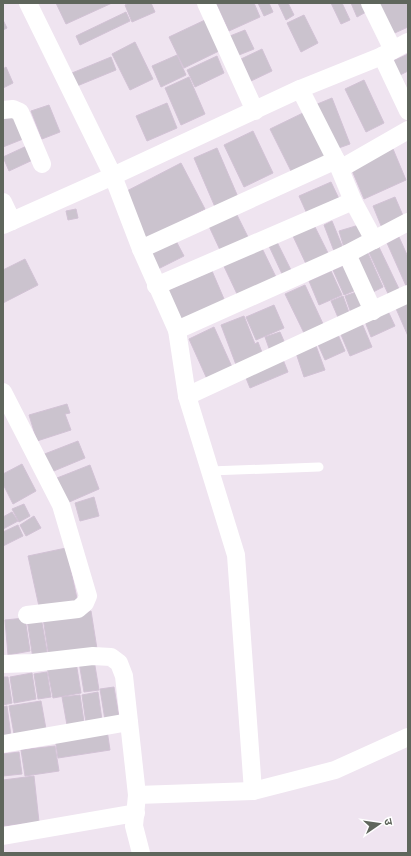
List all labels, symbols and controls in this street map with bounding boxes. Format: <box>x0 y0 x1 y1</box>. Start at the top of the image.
north arrow <box>359 804 399 844</box>
text: उ <box>382 817 395 827</box>

